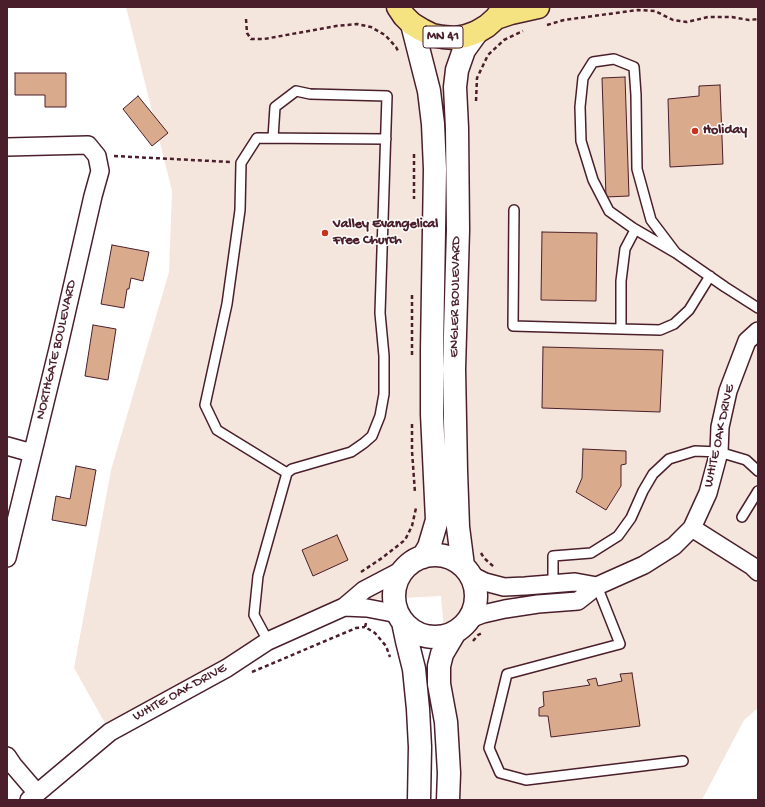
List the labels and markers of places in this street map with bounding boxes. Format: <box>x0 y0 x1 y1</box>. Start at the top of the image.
place label: Holiday <box>703 123 747 139</box>
marker: Holiday <box>690 126 700 136</box>
place label: Valley Evangelical Free Church <box>333 217 438 250</box>
marker: Valley Evangelical Free Church <box>320 228 330 238</box>

